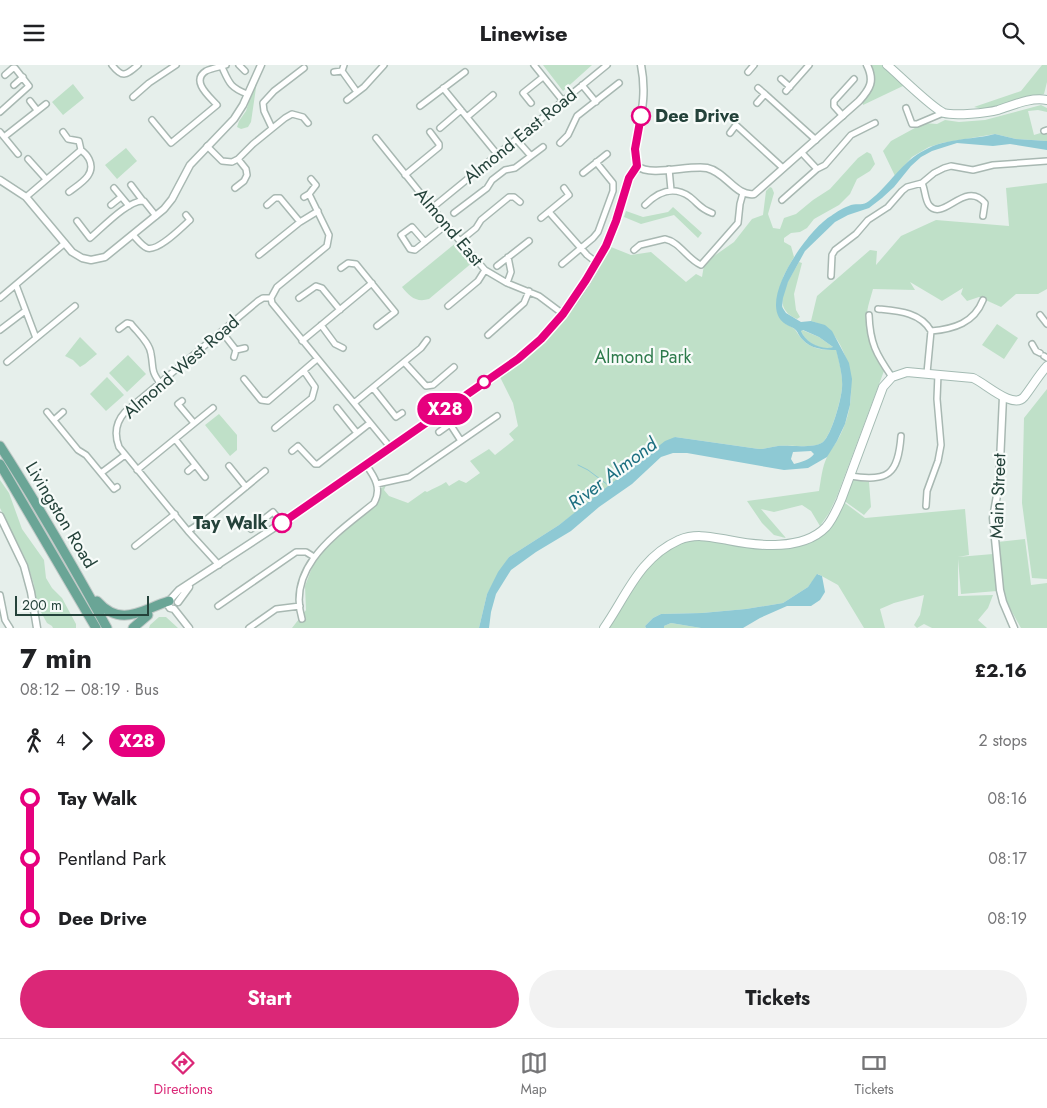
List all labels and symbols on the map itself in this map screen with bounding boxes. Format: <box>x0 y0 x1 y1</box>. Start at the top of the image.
street label: Almond East Road <box>458 82 582 190</box>
place label: Dee Drive <box>655 103 739 129</box>
marker: Dee Drive <box>631 106 651 126</box>
street label: Almond East <box>408 182 490 272</box>
street label: Almond West Road <box>117 309 245 425</box>
park label: Almond Park <box>594 344 692 370</box>
unlabelled marker <box>477 375 491 389</box>
line badge: X28 <box>416 393 474 425</box>
water label: River Almond <box>562 430 664 516</box>
street label: Main Street <box>984 452 1013 539</box>
street label: Livingston Road <box>19 457 103 573</box>
place label: Tay Walk <box>193 510 269 536</box>
marker: Tay Walk <box>272 513 292 533</box>
scale bar <box>15 593 149 616</box>

